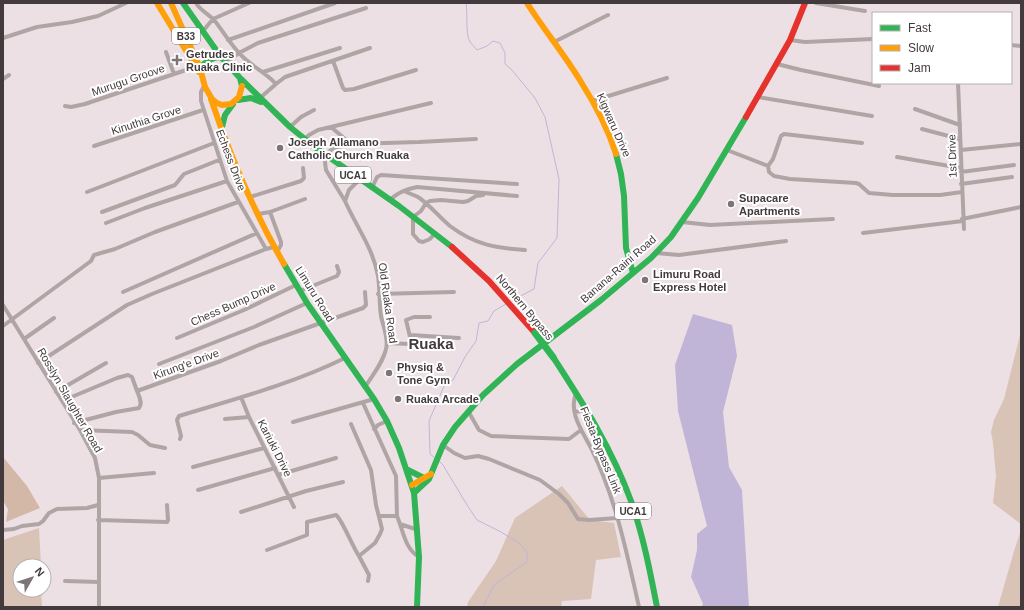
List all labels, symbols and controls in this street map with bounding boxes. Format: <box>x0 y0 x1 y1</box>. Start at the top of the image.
legend <box>872 12 1012 84</box>
text: Fast <box>908 21 932 35</box>
road number: B33 <box>172 28 200 44</box>
text: Slow <box>908 41 934 55</box>
place label: Getrudes Ruaka Clinic <box>186 48 252 73</box>
marker: Getrudes Ruaka Clinic <box>171 54 183 66</box>
text: Jam <box>908 61 931 75</box>
street label: Murugu Groove <box>90 62 166 98</box>
street label: Kigwaru Drive <box>595 91 633 159</box>
street label: Kinuthia Grove <box>110 103 182 137</box>
street label: Echess Drive <box>214 128 248 192</box>
street label: 1st Drive <box>945 134 959 178</box>
place label: Joseph Allamano Catholic Church Ruaka <box>288 136 410 161</box>
marker: Joseph Allamano Catholic Church Ruaka <box>275 143 285 153</box>
road number: UCA1 <box>335 167 371 183</box>
place label: Supacare Apartments <box>739 192 800 217</box>
marker: Supacare Apartments <box>726 199 736 209</box>
street label: Banana-Raini Road <box>578 233 658 305</box>
street label: Old Ruaka Road <box>376 262 400 344</box>
street label: Limuru Road <box>293 264 337 324</box>
place label: Limuru Road Express Hotel <box>653 268 726 293</box>
street label: Northern Bypass <box>494 272 556 343</box>
marker: Limuru Road Express Hotel <box>640 275 650 285</box>
street label: Chess Bump Drive <box>189 280 277 328</box>
district label: Ruaka <box>408 335 454 352</box>
street label: Rosslyn Slaughter Road <box>35 346 105 454</box>
street label: Kirung'e Drive <box>152 347 220 381</box>
place label: Physiq & Tone Gym <box>397 361 450 386</box>
marker: Physiq & Tone Gym <box>384 368 394 378</box>
place label: Ruaka Arcade <box>406 393 479 405</box>
marker: Ruaka Arcade <box>393 394 403 404</box>
street label: Fiesta-Bypass Link <box>578 405 624 496</box>
street label: Kariuki Drive <box>255 417 295 479</box>
road number: UCA1 <box>615 503 651 519</box>
north arrow <box>12 558 52 598</box>
text: N <box>33 565 47 579</box>

